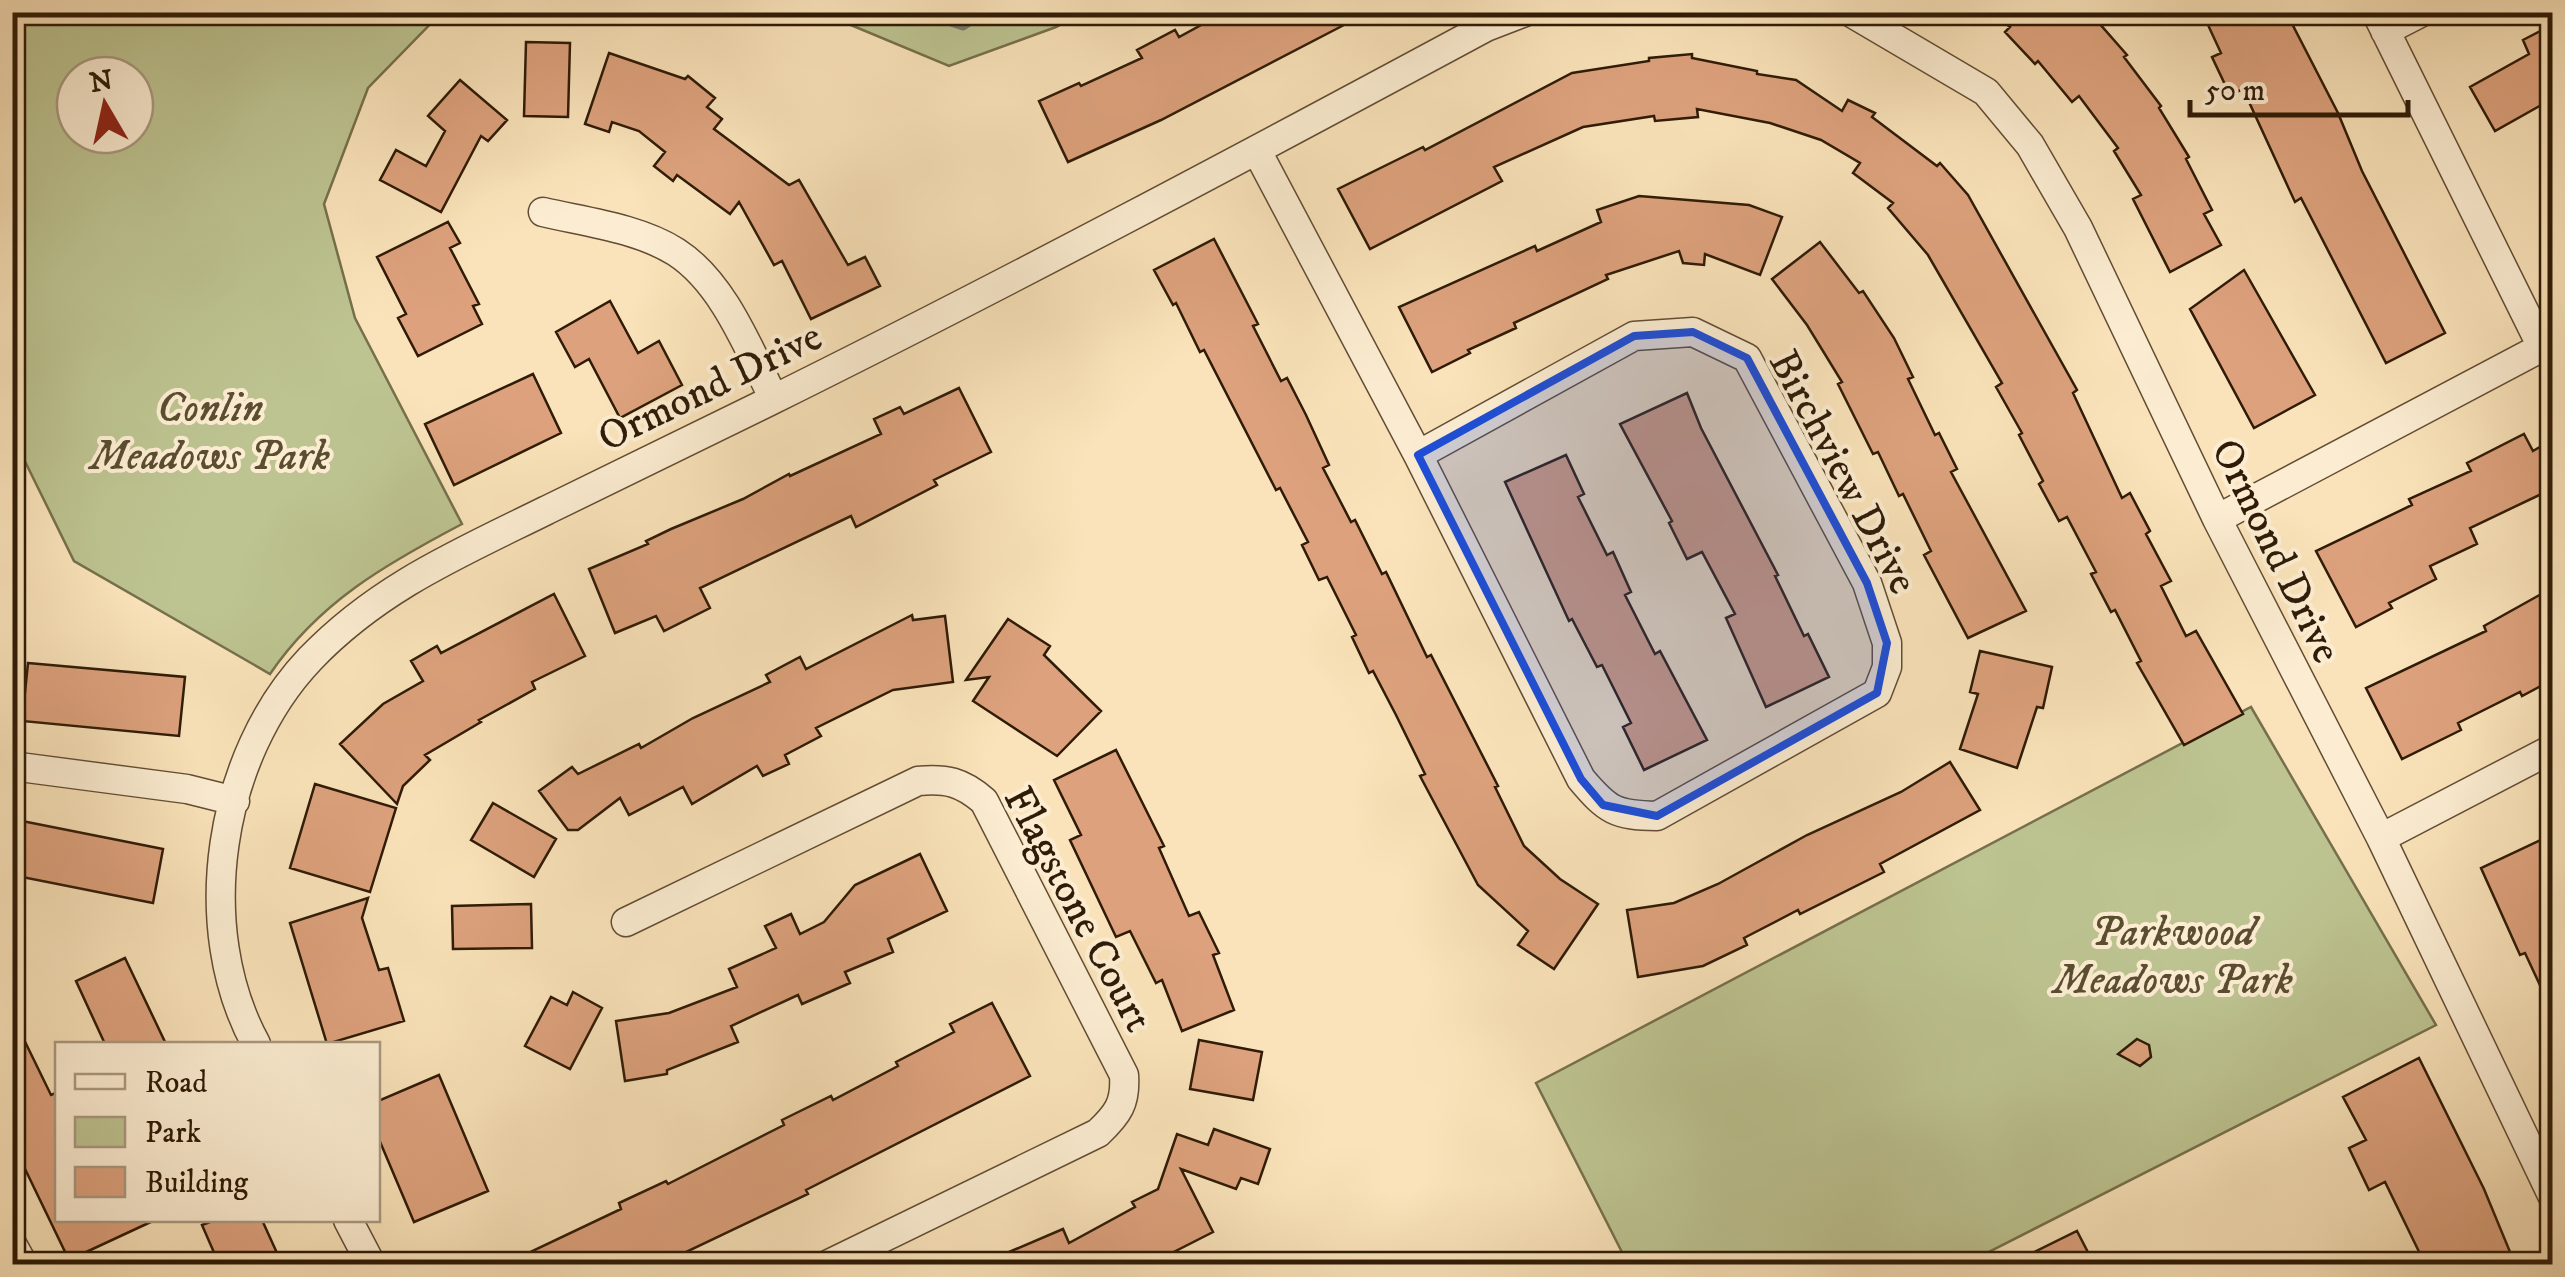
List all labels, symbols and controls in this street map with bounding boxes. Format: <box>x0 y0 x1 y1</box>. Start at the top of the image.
north arrow <box>55 55 155 155</box>
scale bar <box>2190 55 2408 117</box>
text: N <box>87 63 115 101</box>
text: 50 m <box>2205 73 2265 110</box>
street label: Ormond Drive <box>590 311 831 464</box>
street label: Birchview Drive <box>1756 342 1928 603</box>
park label: Conlin Meadows Park <box>87 383 330 483</box>
street label: Ormond Drive <box>2199 431 2352 672</box>
street label: Flagstone Court <box>991 778 1164 1041</box>
park label: Parkwood Meadows Park <box>2050 907 2293 1007</box>
legend <box>55 1042 380 1222</box>
text: Road <box>145 1065 207 1102</box>
text: Park <box>145 1115 201 1152</box>
text: Building <box>145 1165 249 1202</box>

